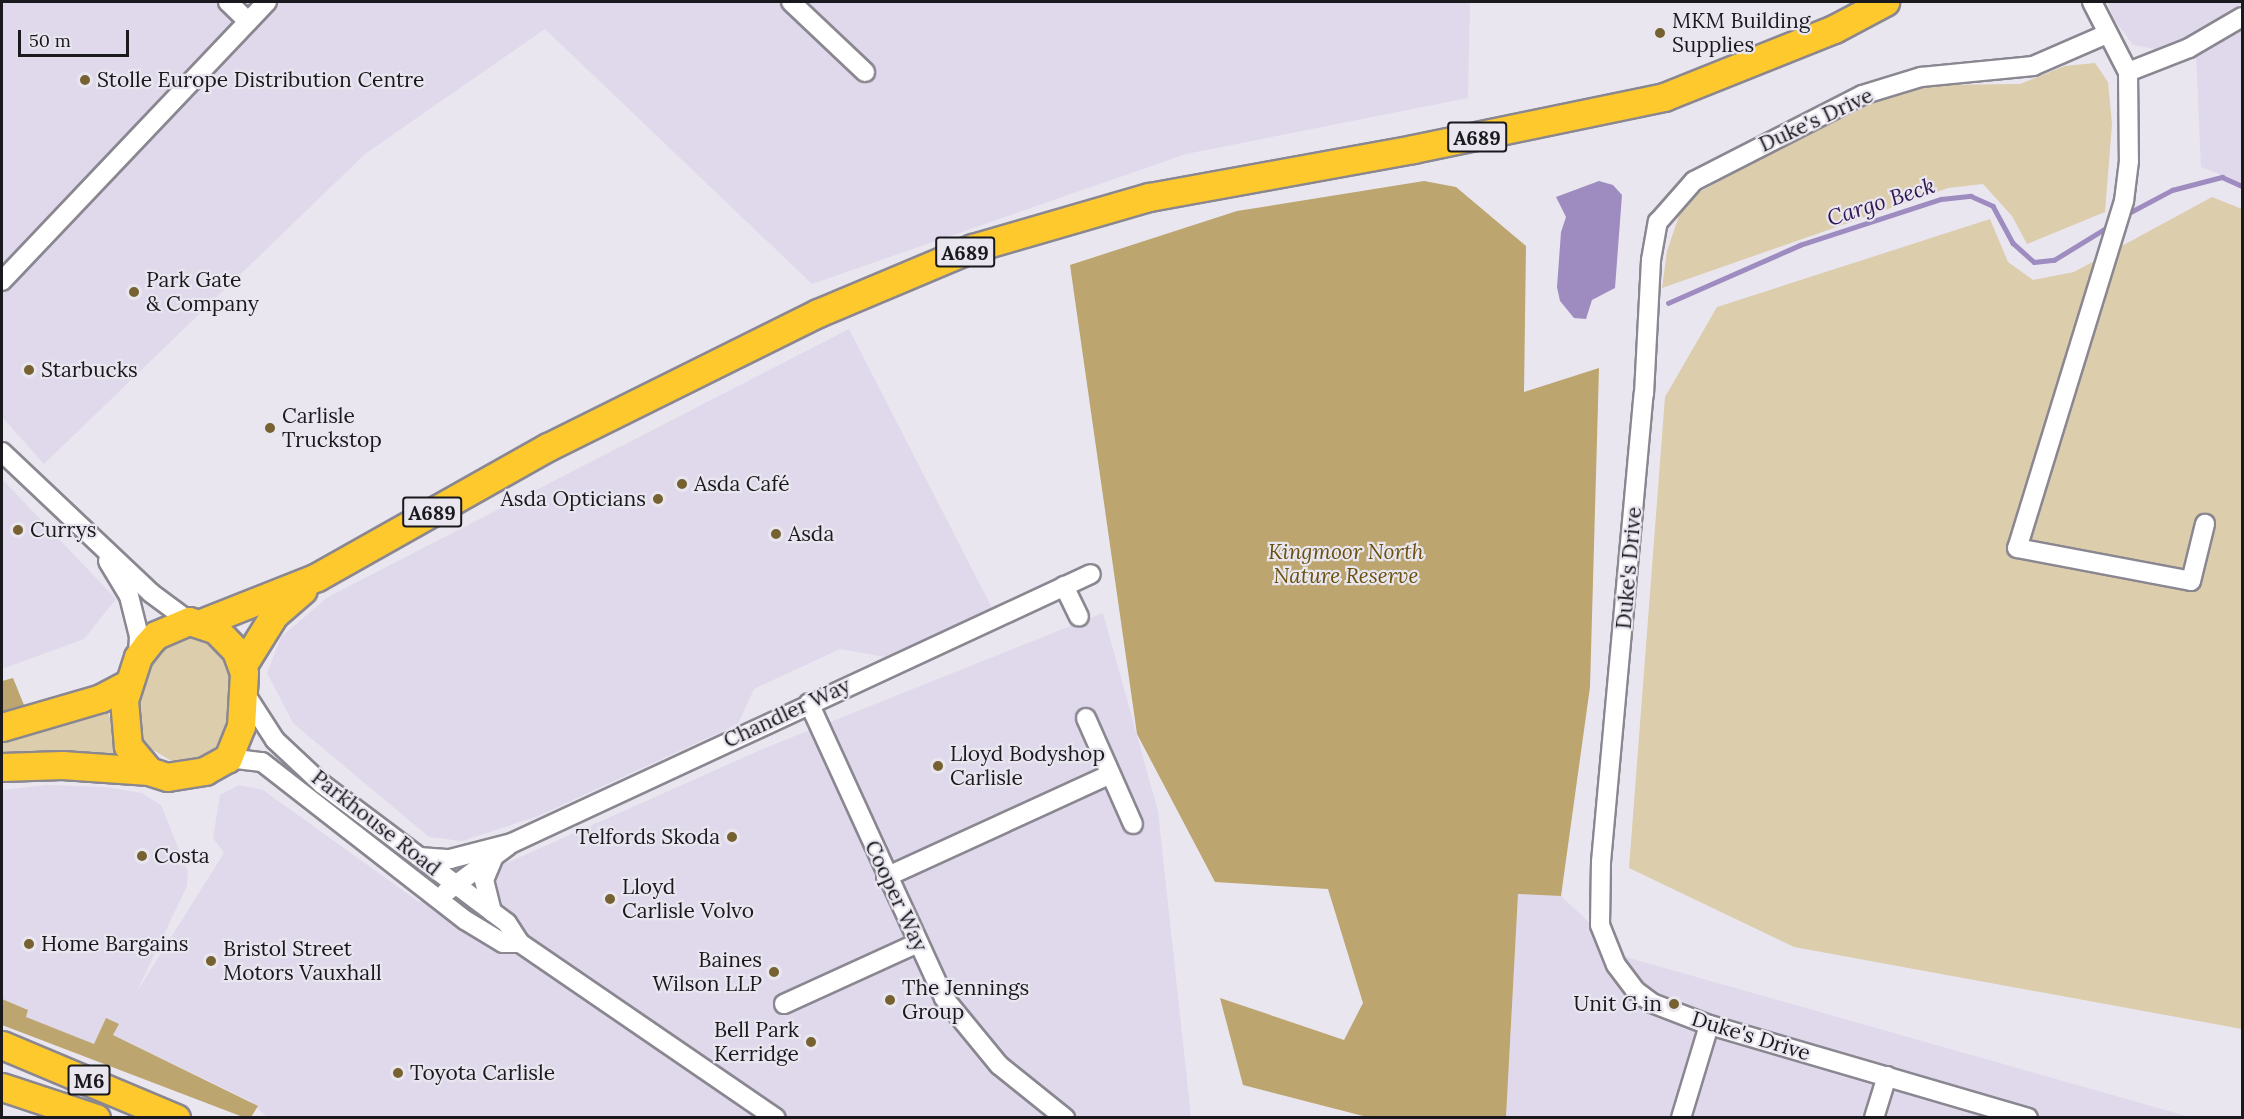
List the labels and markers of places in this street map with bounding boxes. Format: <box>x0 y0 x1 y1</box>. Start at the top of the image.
place label: MKM Building Supplies <box>1672 8 1810 58</box>
marker: MKM Building Supplies <box>1653 26 1667 40</box>
place label: Stolle Europe Distribution Centre <box>97 67 424 93</box>
marker: Stolle Europe Distribution Centre <box>78 73 92 87</box>
place label: Park Gate & Company <box>146 267 259 317</box>
marker: Park Gate & Company <box>127 285 141 299</box>
place label: Starbucks <box>41 357 138 383</box>
marker: Starbucks <box>22 363 36 377</box>
place label: Carlisle Truckstop <box>282 403 382 453</box>
marker: Carlisle Truckstop <box>263 421 277 435</box>
place label: Asda Café <box>694 471 790 497</box>
marker: Asda Café <box>675 477 689 491</box>
place label: Asda Opticians <box>501 486 646 512</box>
marker: Asda Opticians <box>651 492 665 506</box>
place label: Currys <box>30 517 97 543</box>
place label: Asda <box>788 521 834 547</box>
marker: Currys <box>11 523 25 537</box>
marker: Asda <box>769 527 783 541</box>
place label: Lloyd Bodyshop Carlisle <box>950 741 1105 791</box>
marker: Lloyd Bodyshop Carlisle <box>931 759 945 773</box>
place label: Telfords Skoda <box>576 824 720 850</box>
marker: Telfords Skoda <box>725 830 739 844</box>
place label: Costa <box>154 843 210 869</box>
marker: Costa <box>135 849 149 863</box>
place label: Lloyd Carlisle Volvo <box>622 874 754 924</box>
marker: Lloyd Carlisle Volvo <box>603 892 617 906</box>
place label: Home Bargains <box>41 931 189 957</box>
place label: Bristol Street Motors Vauxhall <box>223 936 382 986</box>
marker: Home Bargains <box>22 937 36 951</box>
place label: Baines Wilson LLP <box>653 947 762 997</box>
marker: Bristol Street Motors Vauxhall <box>204 954 218 968</box>
marker: Baines Wilson LLP <box>767 965 781 979</box>
place label: The Jennings Group <box>902 975 1029 1025</box>
place label: Unit G in <box>1573 991 1662 1017</box>
marker: The Jennings Group <box>883 993 897 1007</box>
marker: Unit G in <box>1667 997 1681 1011</box>
place label: Bell Park Kerridge <box>714 1017 799 1067</box>
marker: Bell Park Kerridge <box>804 1035 818 1049</box>
place label: Toyota Carlisle <box>410 1060 555 1086</box>
marker: Toyota Carlisle <box>391 1066 405 1080</box>

